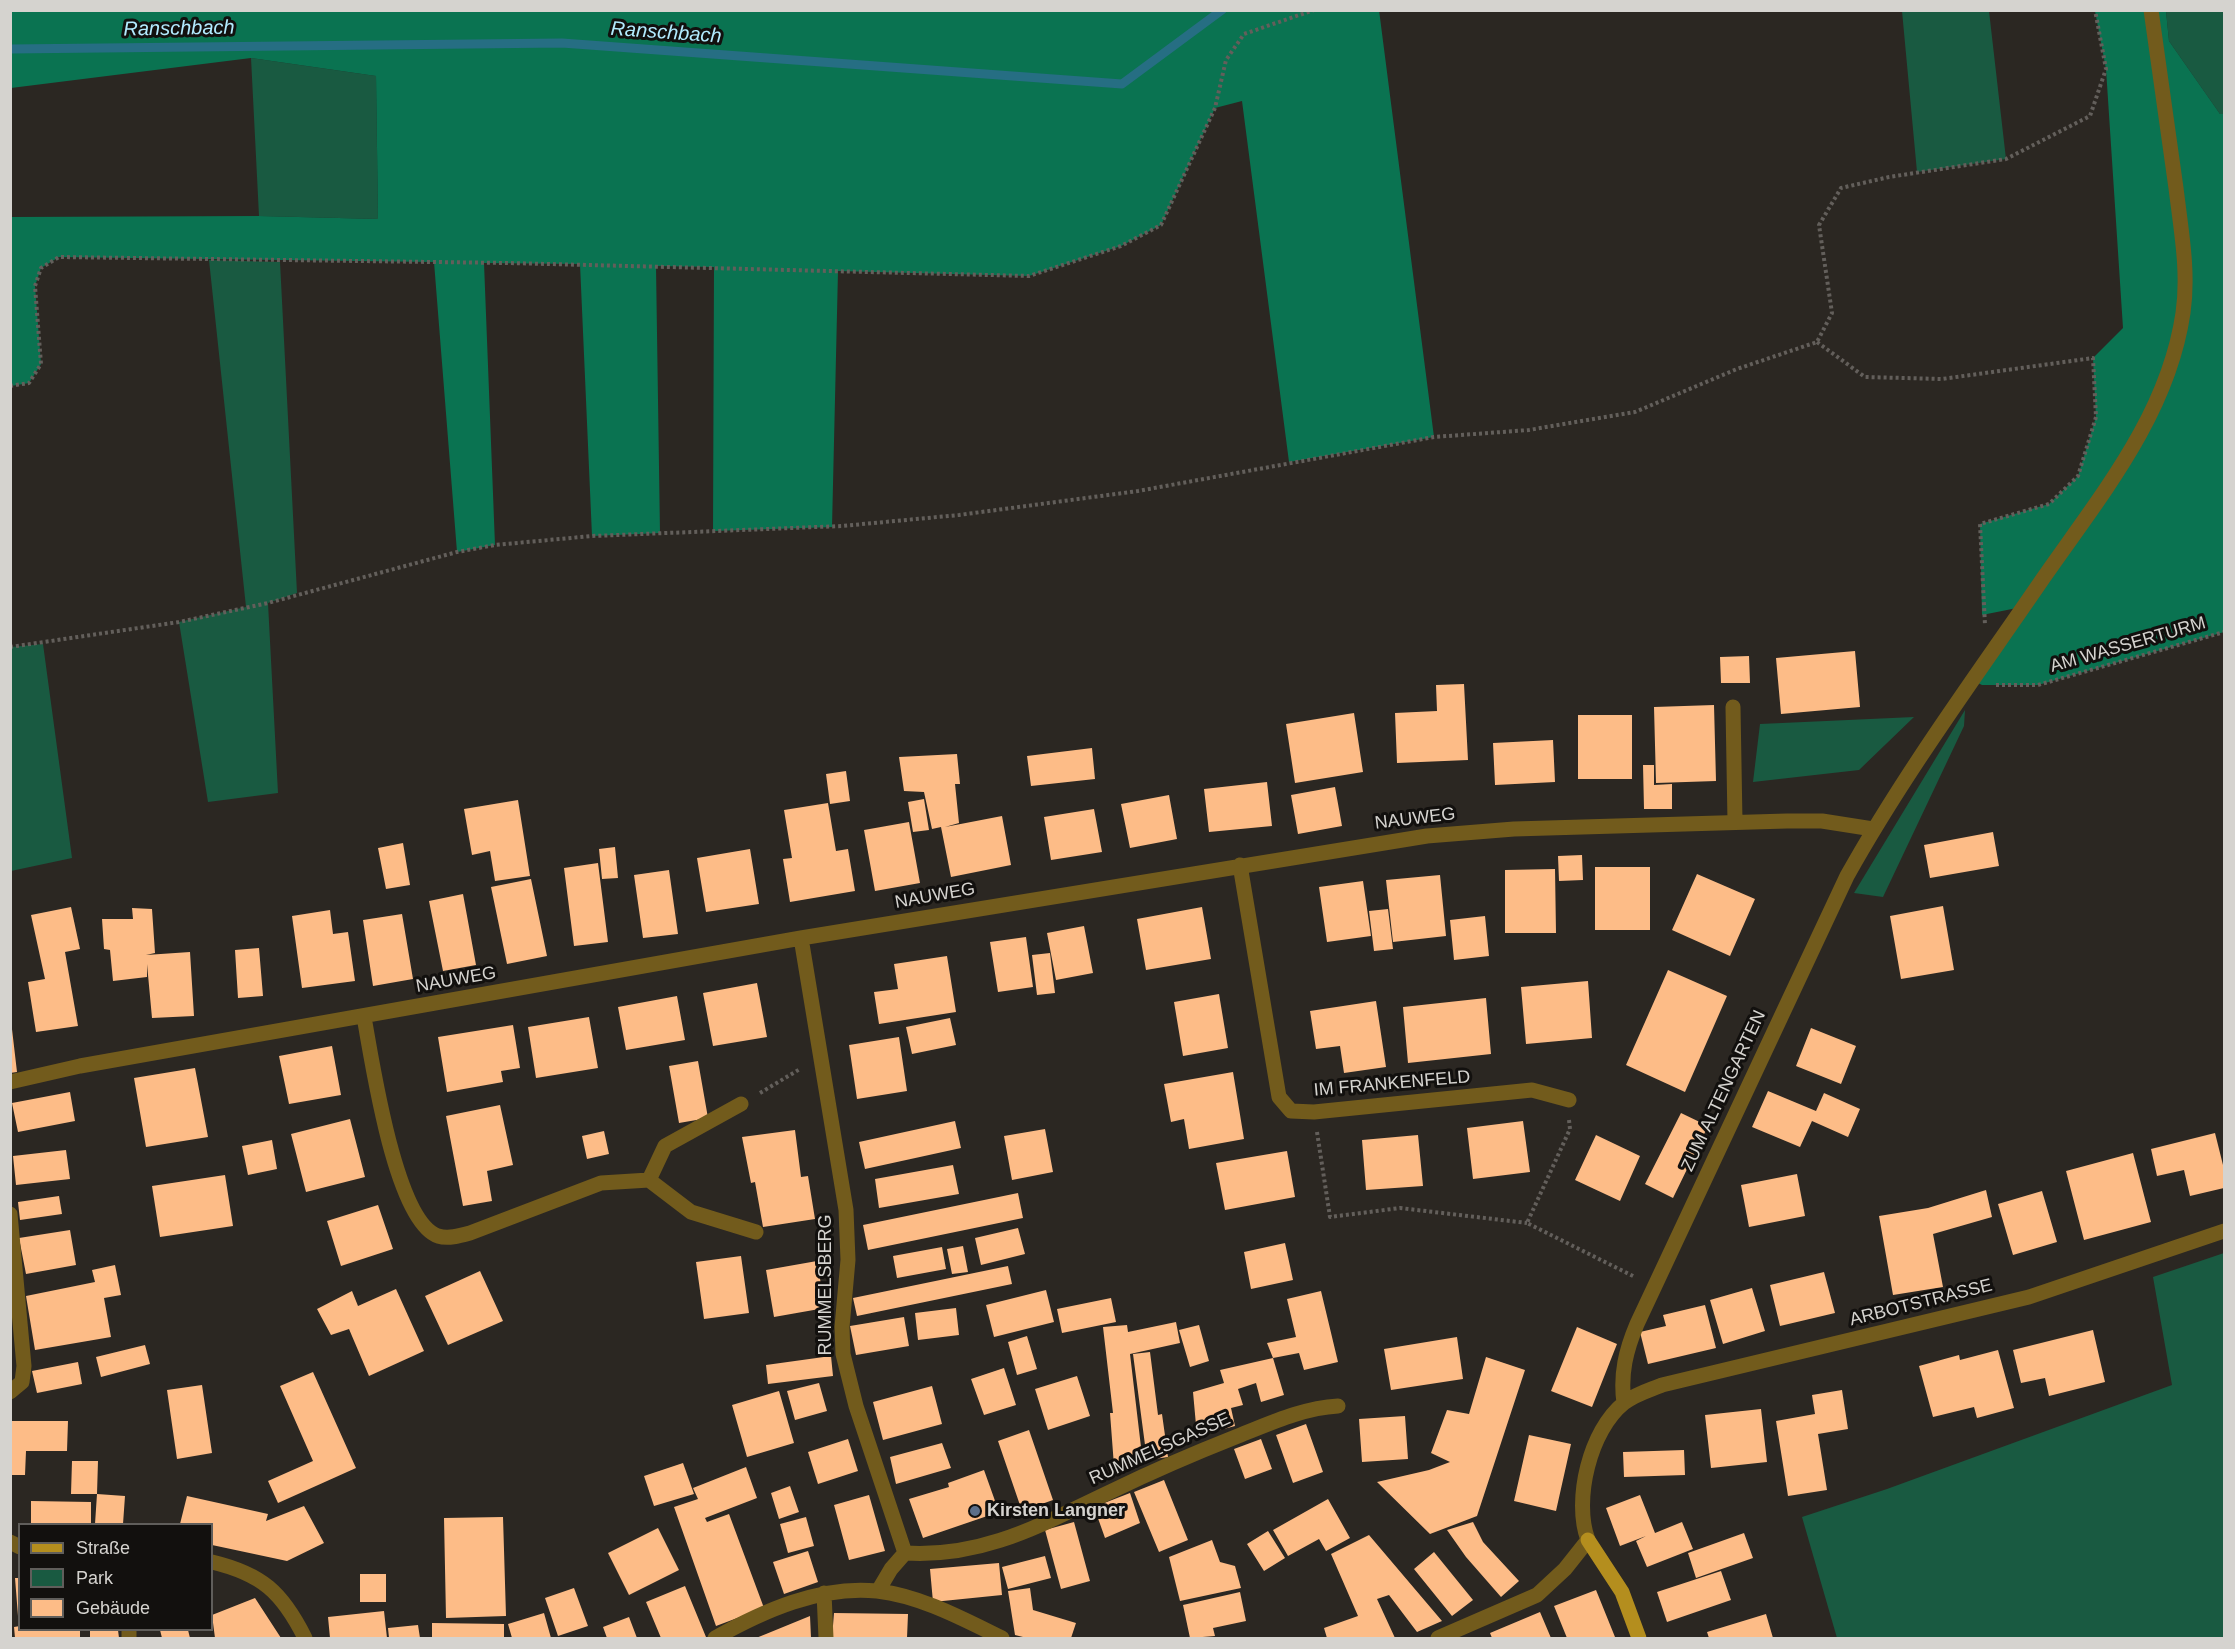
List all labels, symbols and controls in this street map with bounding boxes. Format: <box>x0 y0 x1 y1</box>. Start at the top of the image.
water label: Ranschbach <box>123 16 235 42</box>
water label: Ranschbach <box>610 17 722 49</box>
street label: AM WASSERTURM <box>2048 612 2208 678</box>
street label: NAUWEG <box>1373 803 1457 835</box>
street label: NAUWEG <box>893 878 977 914</box>
street label: NAUWEG <box>414 962 498 998</box>
street label: ZUM ALTENGARTEN <box>1677 1007 1771 1175</box>
street label: IM FRANKENFELD <box>1313 1066 1471 1102</box>
street label: RUMMELSBERG <box>815 1214 837 1356</box>
street label: ARBOTSTRASSE <box>1848 1275 1994 1331</box>
street label: RUMMELSGASSE <box>1086 1408 1234 1490</box>
place label: Kirsten Langner <box>987 1500 1125 1522</box>
marker: Kirsten Langner <box>968 1504 982 1518</box>
legend <box>18 1523 213 1631</box>
text: Straße <box>76 1538 130 1558</box>
text: Park <box>76 1568 113 1588</box>
text: Gebäude <box>76 1598 150 1618</box>

